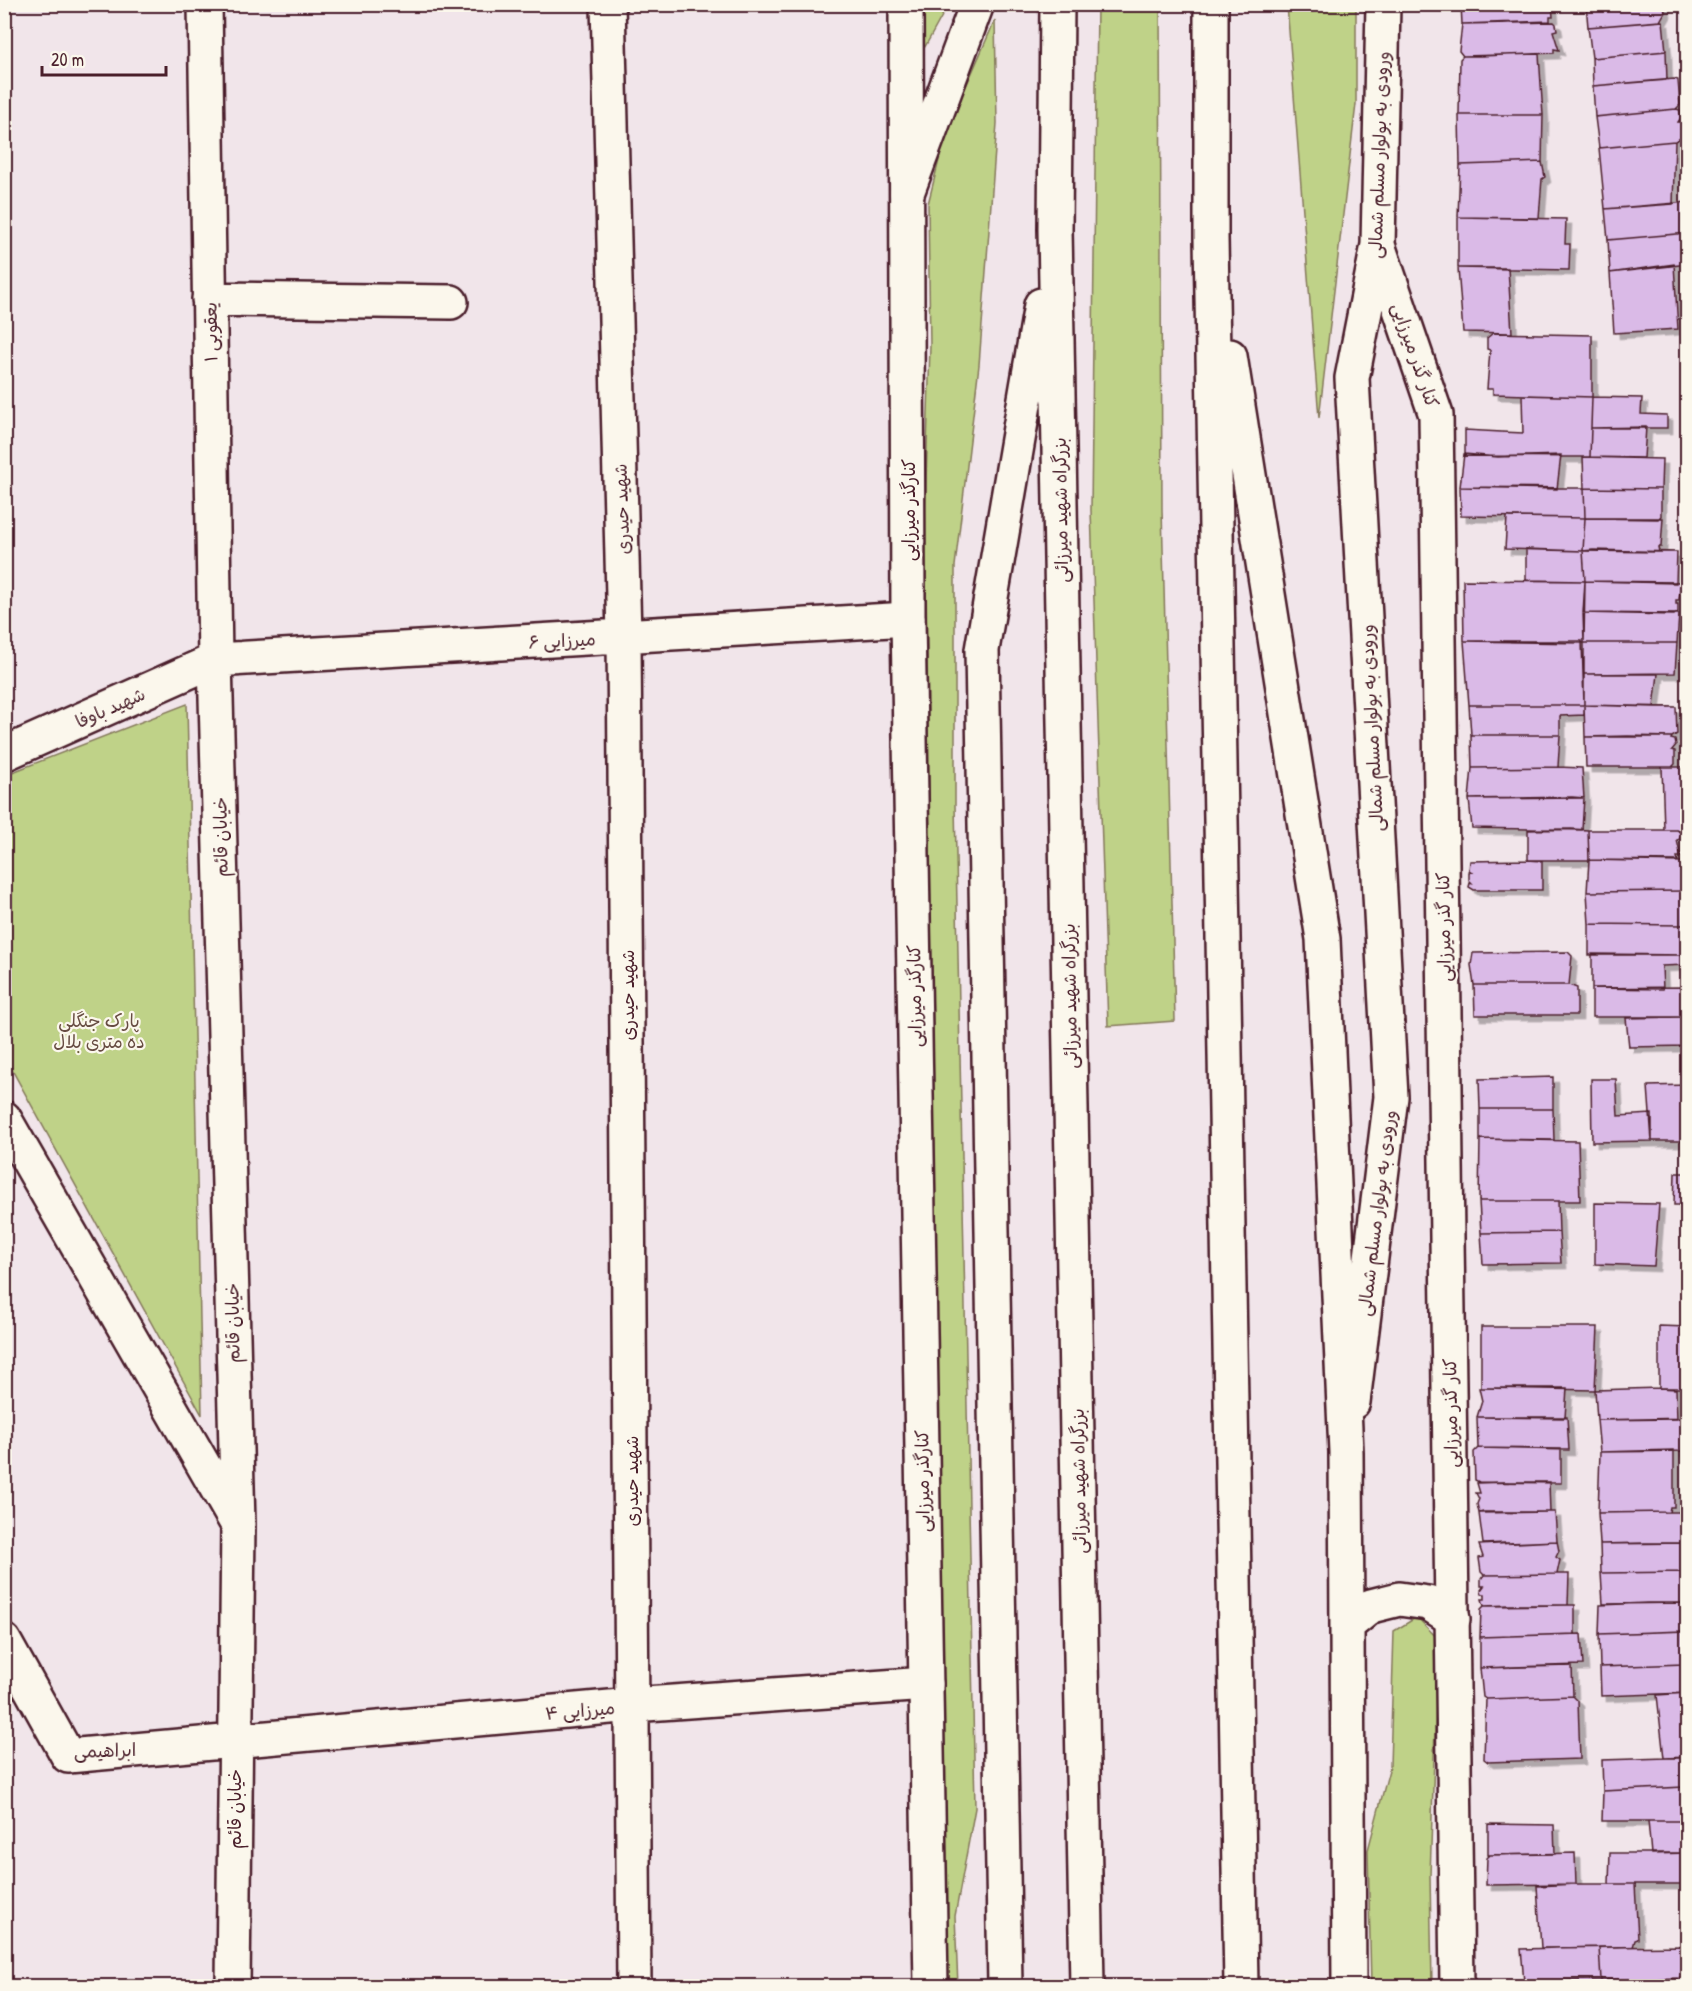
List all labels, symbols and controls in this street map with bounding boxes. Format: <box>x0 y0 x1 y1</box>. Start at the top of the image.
scale bar <box>42 39 166 77</box>
text: 20 m <box>51 47 84 72</box>
street label: ورودی به بولوار مسلم شمالی <box>1362 51 1396 259</box>
street label: کنار گذر میرزایی <box>1386 299 1446 411</box>
street label: یعقوبی ۱ <box>197 302 223 362</box>
street label: بزرگراه شهید میرزائی <box>1046 437 1074 583</box>
street label: کنارگذر میرزایی <box>896 459 921 561</box>
street label: شهید حیدری <box>607 463 635 555</box>
street label: ورودی به بولوار مسلم شمالی <box>1353 624 1391 832</box>
street label: میرزایی ۶ <box>528 626 596 654</box>
street label: شهید باوفا <box>71 681 149 733</box>
street label: خیابان قائم <box>207 797 235 877</box>
street label: کنار گذر میرزایی <box>1430 872 1456 982</box>
street label: بزرگراه شهید میرزائی <box>1055 923 1083 1069</box>
street label: کنارگذر میرزایی <box>901 944 927 1047</box>
street label: شهید حیدری <box>615 949 640 1041</box>
park label: پارک جنگلی ده متری بلال <box>53 1008 145 1054</box>
street label: ورودی به بولوار مسلم شمالی <box>1351 1108 1403 1318</box>
street label: خیابان قائم <box>219 1283 247 1363</box>
street label: کنار گذر میرزایی <box>1437 1358 1463 1468</box>
street label: بزرگراه شهید میرزائی <box>1064 1408 1092 1554</box>
street label: کنارگذر میرزایی <box>909 1429 935 1532</box>
street label: شهید حیدری <box>619 1435 644 1527</box>
street label: میرزایی ۴ <box>544 1694 616 1726</box>
street label: ابراهیمی <box>73 1736 137 1764</box>
street label: خیابان قائم <box>222 1769 249 1849</box>

